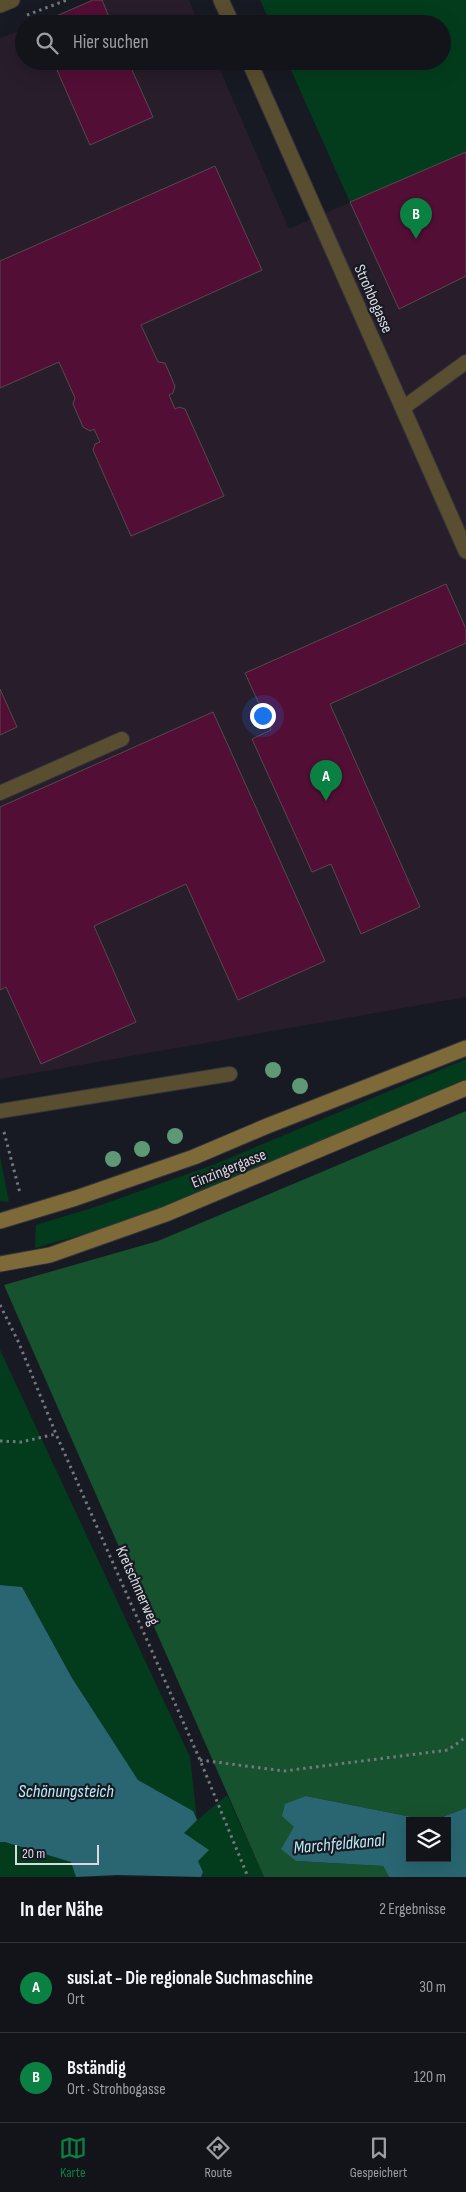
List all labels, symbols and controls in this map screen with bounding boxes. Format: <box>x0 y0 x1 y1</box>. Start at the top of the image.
search box <box>15 15 451 70</box>
icon: search <box>33 29 61 57</box>
text: Hier suchen <box>73 31 149 54</box>
pin: B <box>400 198 432 239</box>
street label: Strohbogasse <box>350 262 396 336</box>
your location <box>250 703 276 729</box>
pin: A <box>310 760 342 801</box>
street label: Einzingergasse <box>189 1145 269 1193</box>
street label: Kretschmerweg <box>111 1543 163 1629</box>
water label: Schönungsteich <box>18 1781 114 1802</box>
map controls <box>406 1817 451 1862</box>
button: layers <box>406 1817 451 1862</box>
water label: Marchfeldkanal <box>293 1829 386 1858</box>
scale bar <box>15 1842 99 1865</box>
text: 20 m <box>22 1845 45 1862</box>
text: In der Nähe <box>20 1897 103 1922</box>
text: 2 Ergebnisse <box>379 1900 446 1919</box>
text: susi.at - Die regionale Suchmaschine <box>67 1967 313 1990</box>
text: A <box>32 1978 40 1997</box>
text: 30 m <box>419 1978 446 1997</box>
text: Ort <box>67 1990 85 2009</box>
text: Bständig <box>67 2057 126 2080</box>
text: B <box>32 2068 40 2087</box>
text: 120 m <box>414 2068 446 2087</box>
text: Ort · Strohbogasse <box>67 2080 166 2099</box>
tab: Karte <box>59 2134 87 2181</box>
tab: Route <box>204 2134 232 2181</box>
tab: Gespeichert <box>350 2134 407 2181</box>

